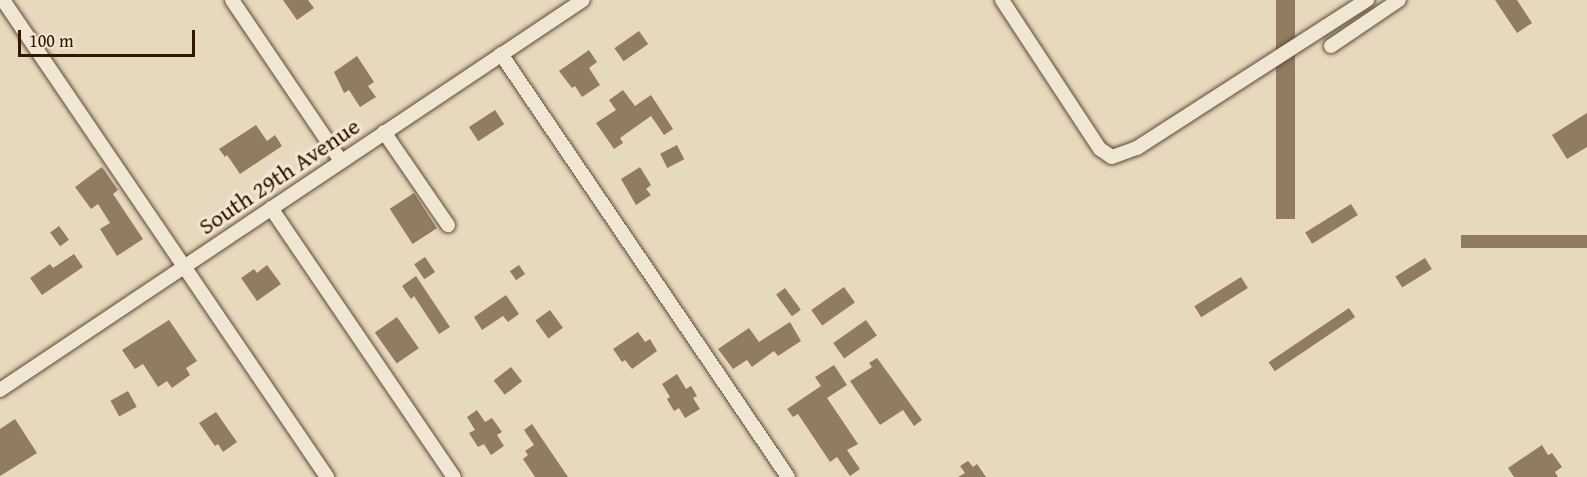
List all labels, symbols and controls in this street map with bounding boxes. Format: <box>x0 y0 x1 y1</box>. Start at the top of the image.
scale bar <box>21 18 198 56</box>
text: 100 m <box>29 27 74 54</box>
street label: South 29th Avenue <box>193 111 365 241</box>

